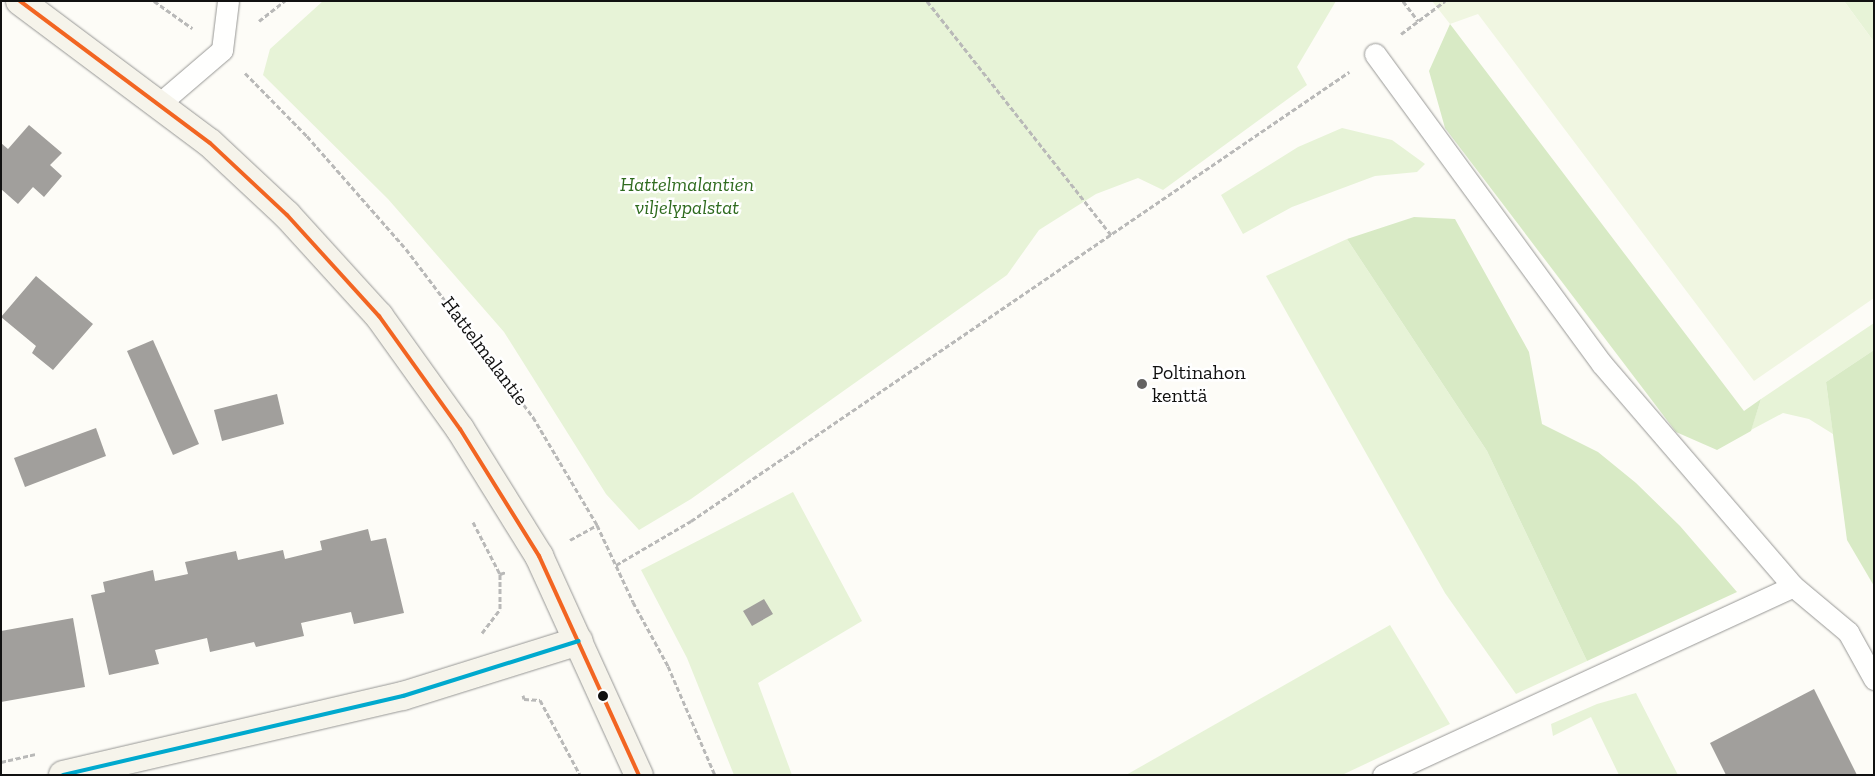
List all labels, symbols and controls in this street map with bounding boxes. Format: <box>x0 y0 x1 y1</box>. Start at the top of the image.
park label: Hattelmalantien viljelypalstat <box>620 172 754 219</box>
street label: Hattelmalantie <box>436 292 534 410</box>
place label: Poltinahon kenttä <box>1152 360 1246 407</box>
marker: Poltinahon kenttä <box>1136 378 1148 390</box>
unlabelled marker <box>598 691 608 701</box>

